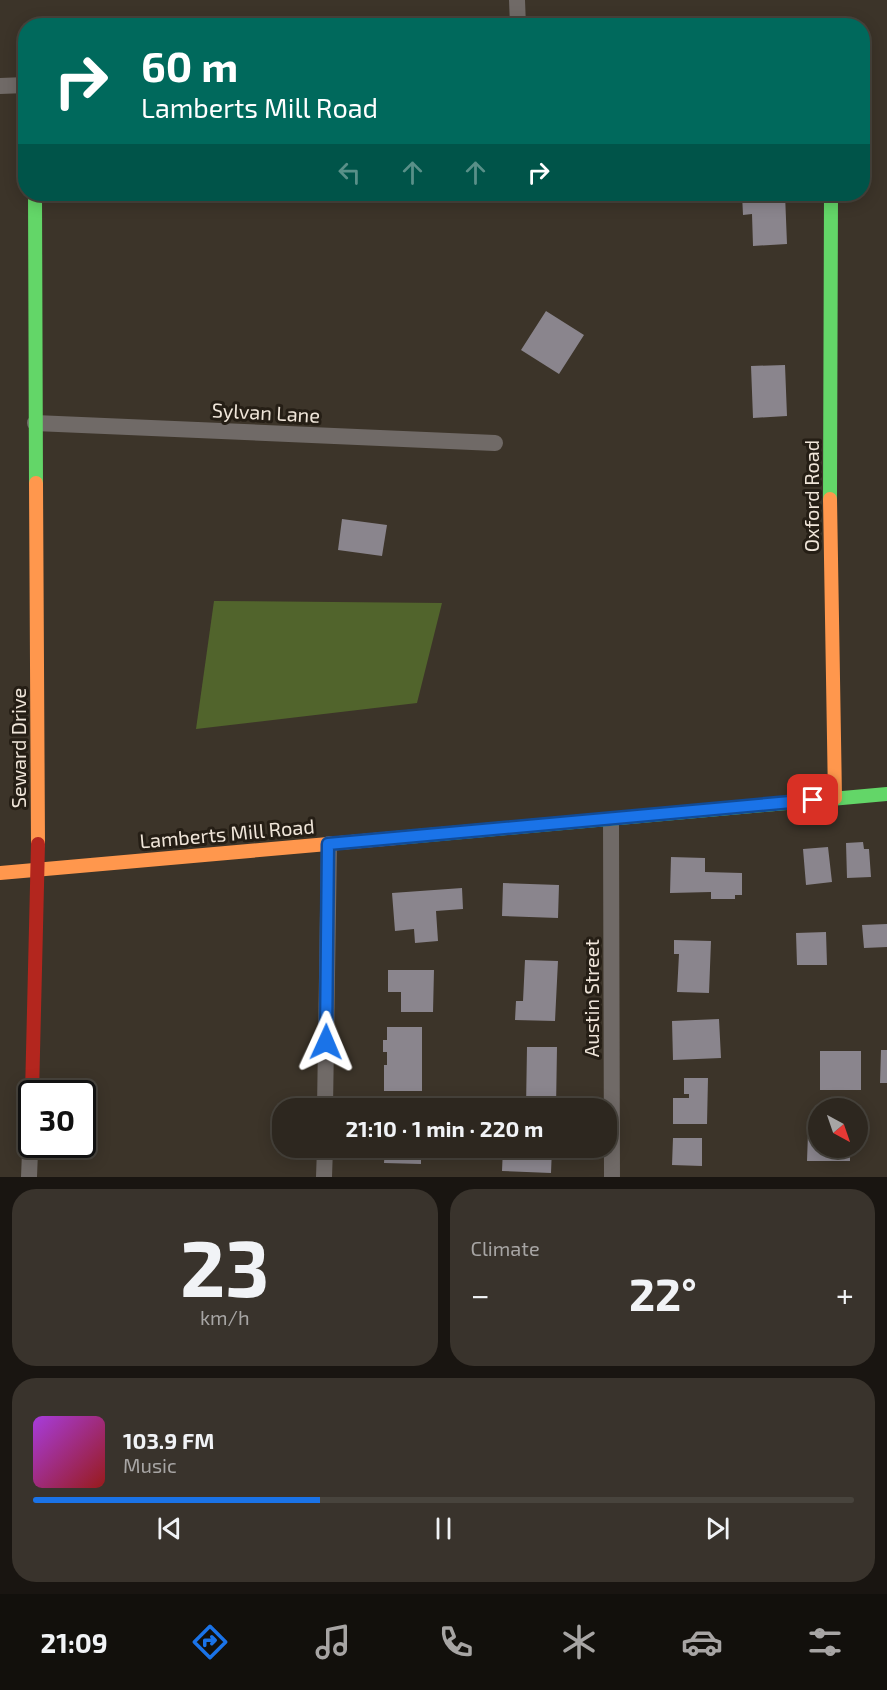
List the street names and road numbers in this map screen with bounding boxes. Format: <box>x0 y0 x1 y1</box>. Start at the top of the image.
street label: Sylvan Lane <box>211 397 321 427</box>
street label: Oxford Road <box>799 440 823 552</box>
street label: Seward Drive <box>6 688 30 808</box>
street label: Lamberts Mill Road <box>138 813 316 853</box>
street label: Austin Street <box>579 939 603 1057</box>

